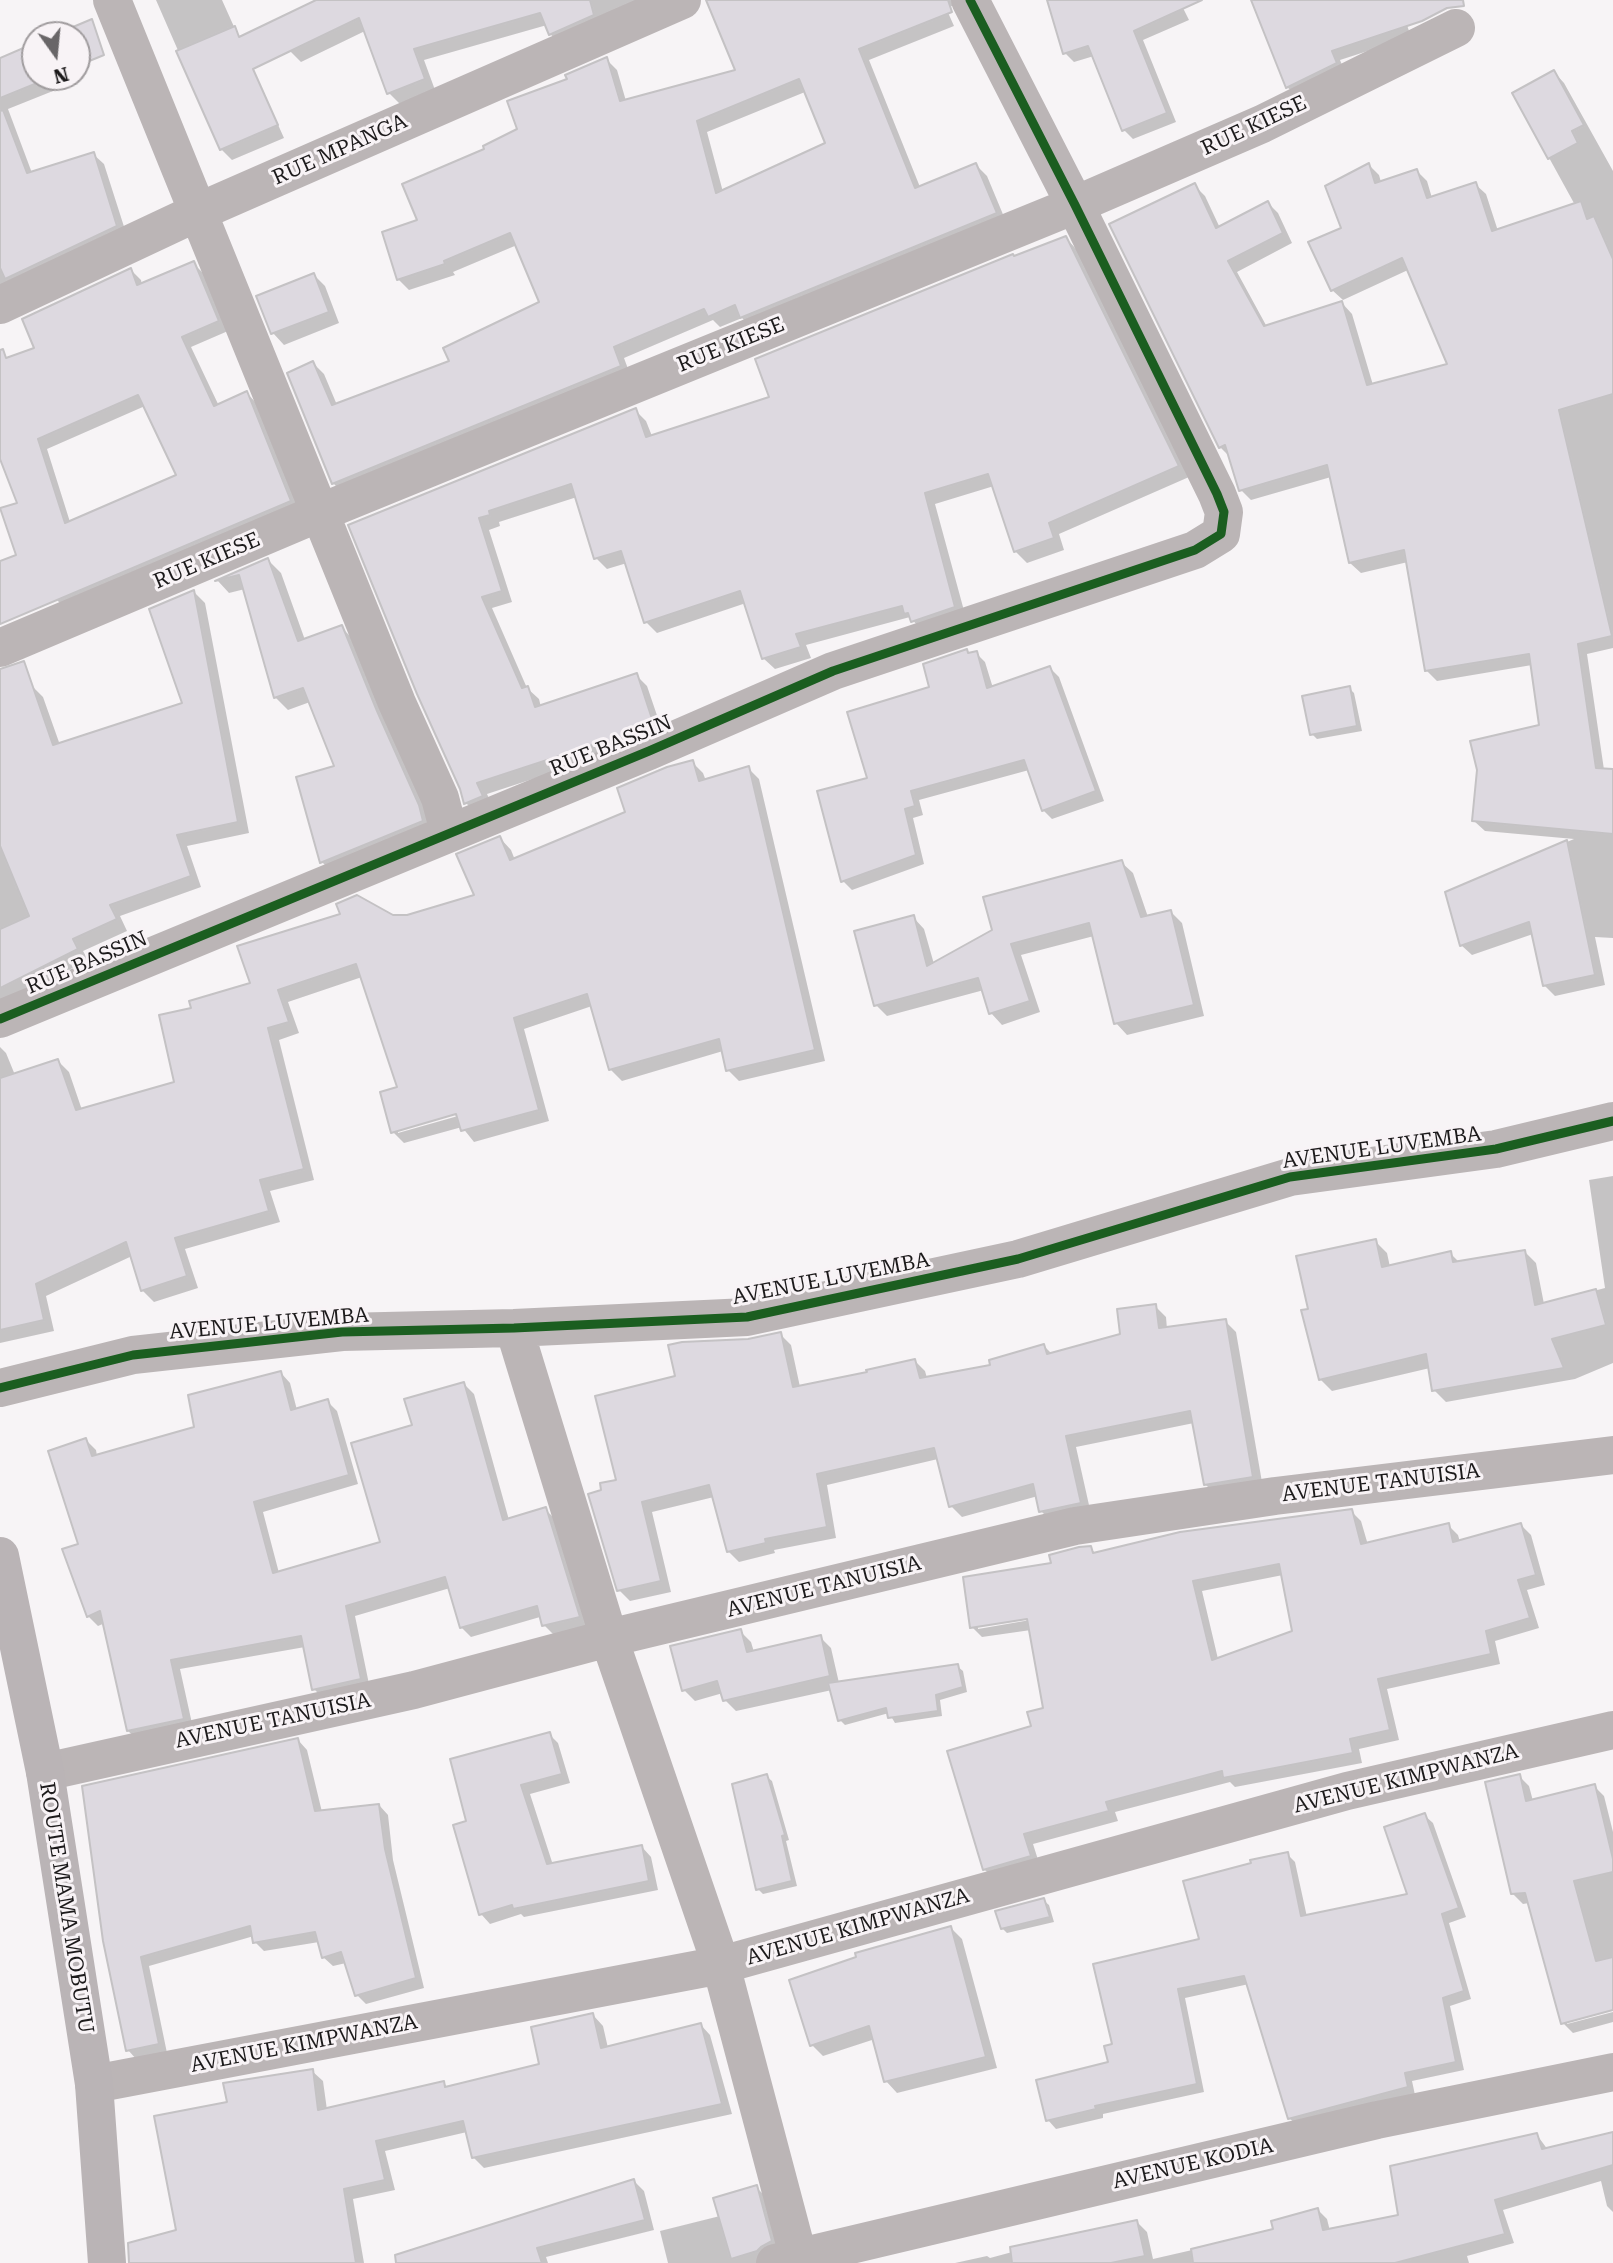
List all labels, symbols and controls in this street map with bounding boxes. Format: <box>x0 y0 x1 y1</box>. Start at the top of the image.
north arrow <box>21 21 91 91</box>
text: N <box>51 62 71 88</box>
street label: RUE KIESE <box>1197 91 1311 161</box>
street label: RUE MPANGA <box>269 109 411 191</box>
street label: RUE KIESE <box>674 312 788 378</box>
street label: RUE KIESE <box>150 527 264 595</box>
street label: RUE BASSIN <box>546 710 676 782</box>
street label: RUE BASSIN <box>22 926 152 1000</box>
street label: AVENUE LUVEMBA <box>1281 1122 1483 1174</box>
street label: AVENUE LUVEMBA <box>730 1248 932 1310</box>
street label: AVENUE LUVEMBA <box>168 1303 370 1345</box>
street label: AVENUE TANUISIA <box>1281 1458 1481 1508</box>
street label: AVENUE TANUISIA <box>724 1551 924 1623</box>
street label: AVENUE TANUISIA <box>173 1688 373 1754</box>
street label: AVENUE KIMPWANZA <box>1291 1739 1521 1819</box>
street label: ROUTE MAMA MOBUTU <box>34 1781 98 2035</box>
street label: AVENUE KIMPWANZA <box>744 1883 972 1971</box>
street label: AVENUE KIMPWANZA <box>188 2010 420 2078</box>
street label: AVENUE KODIA <box>1110 2133 1276 2195</box>

